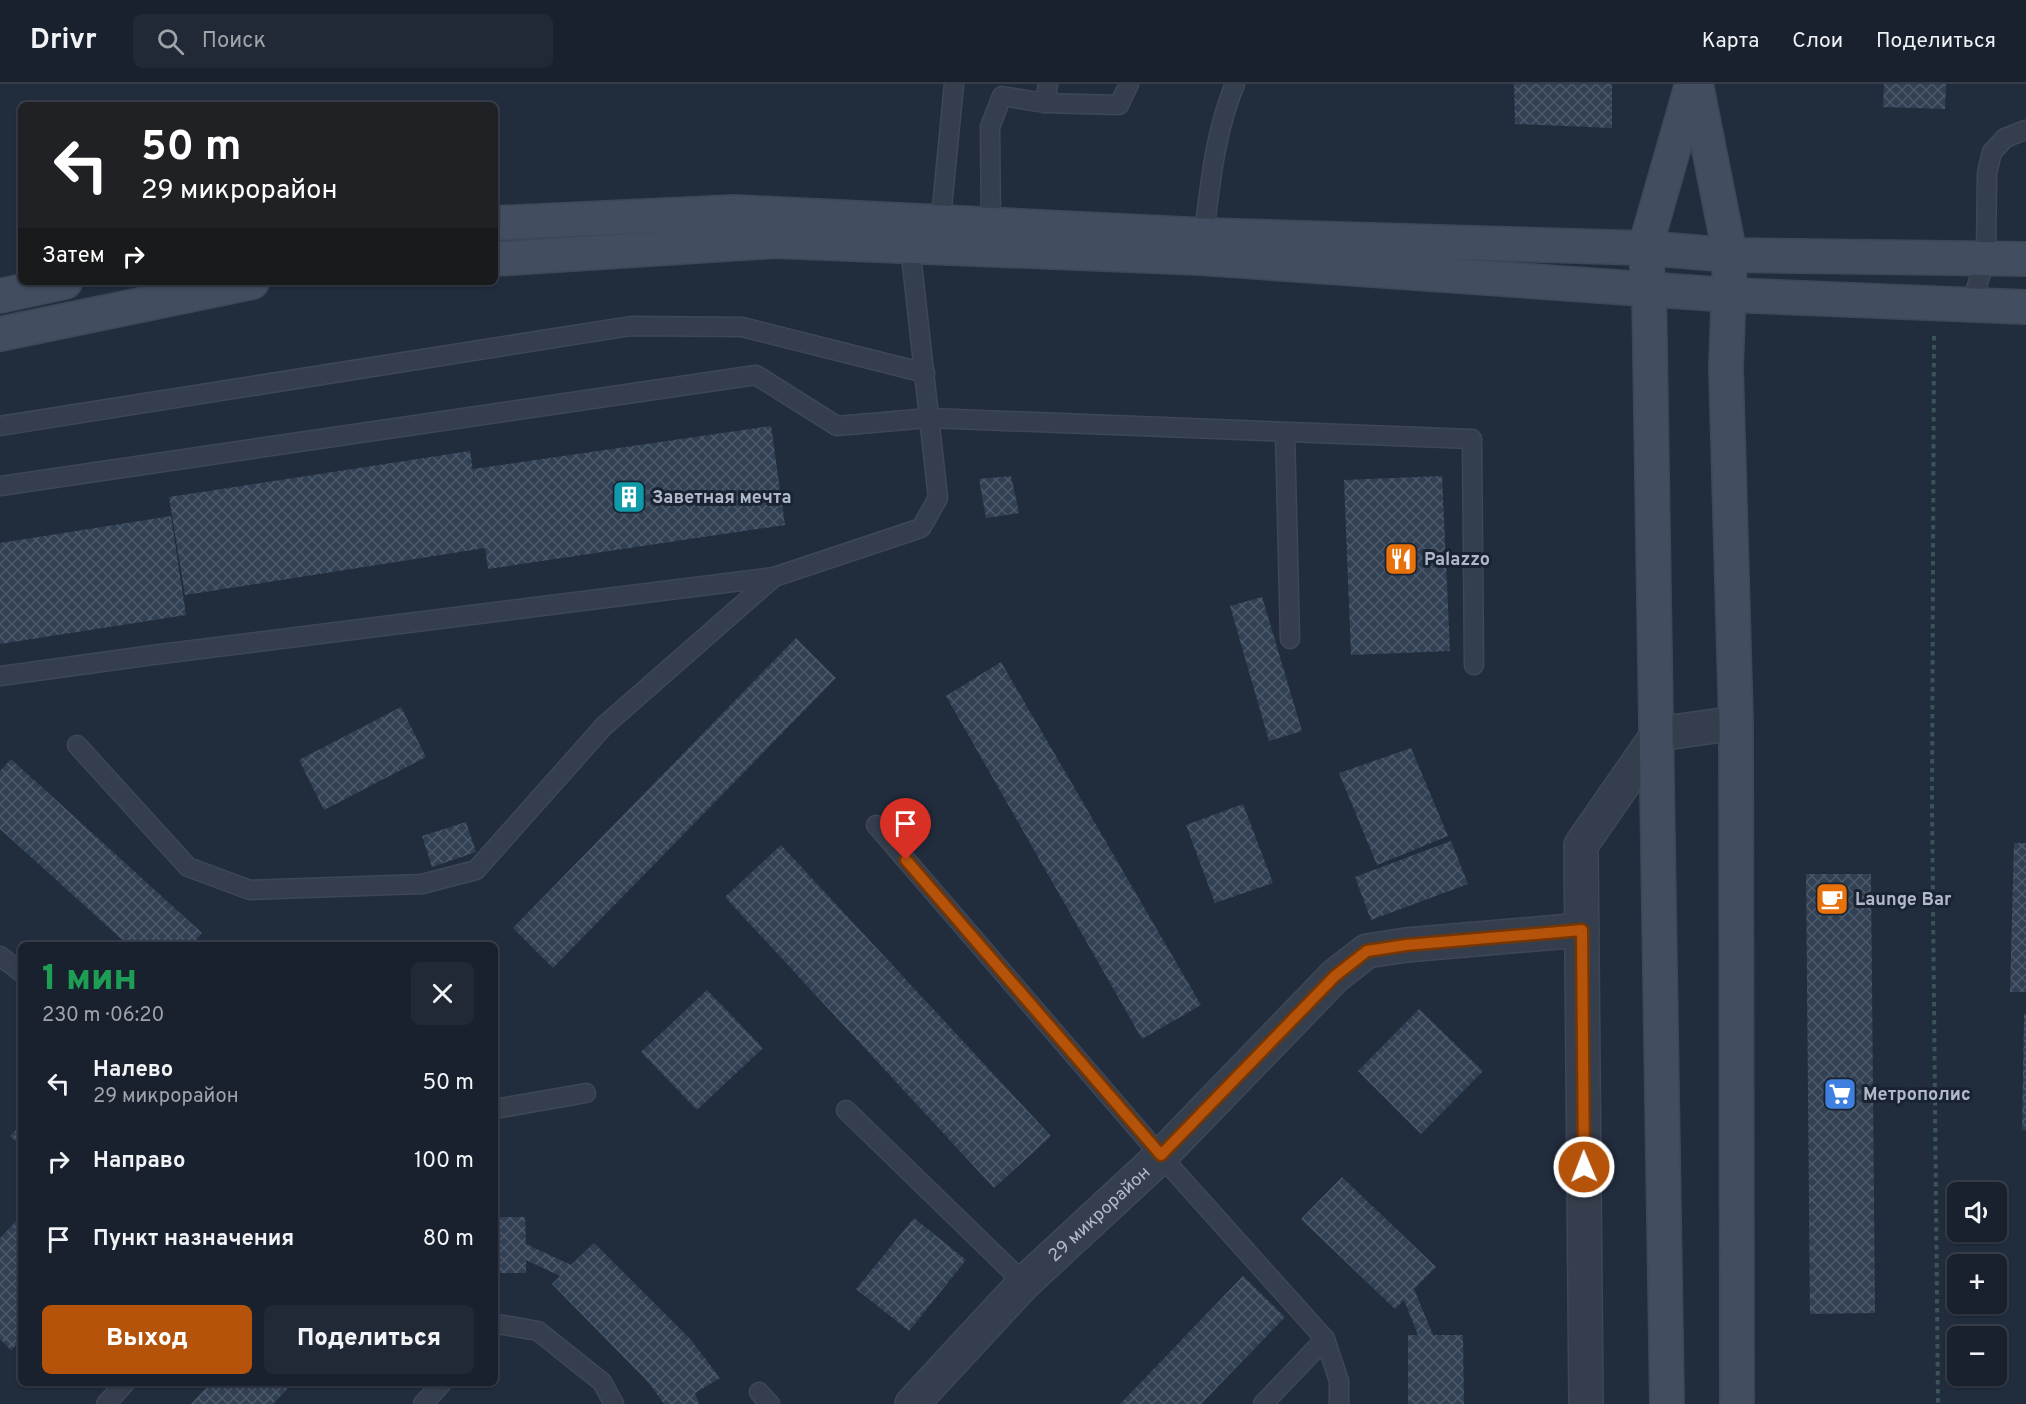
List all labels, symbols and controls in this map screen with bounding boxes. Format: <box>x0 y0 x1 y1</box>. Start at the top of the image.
search box <box>133 14 553 68</box>
text: Drivr <box>30 23 97 59</box>
icon: search <box>154 25 187 58</box>
text: Поиск <box>202 28 266 55</box>
text: Карта <box>1702 28 1759 55</box>
text: Слои <box>1792 28 1843 55</box>
text: Поделиться <box>1876 28 1996 55</box>
text: 50 m <box>141 122 242 175</box>
icon: left <box>42 126 120 204</box>
text: 29 микрорайон <box>141 174 338 208</box>
icon: right <box>117 240 150 273</box>
text: Затем <box>42 243 105 270</box>
building icon: Заветная мечта <box>611 479 647 515</box>
place label: Заветная мечта <box>652 487 792 510</box>
restaurant icon: Palazzo <box>1383 541 1419 577</box>
place label: Palazzo <box>1424 549 1490 572</box>
pin <box>880 798 931 860</box>
icon: arrive <box>889 807 922 840</box>
cafe icon: Launge Bar <box>1814 881 1850 917</box>
place label: Launge Bar <box>1855 889 1952 912</box>
text: 1 мин <box>42 957 137 1003</box>
button: close <box>411 962 474 1025</box>
text: 230 m · 06:20 <box>42 1003 164 1029</box>
text: Налево <box>93 1057 173 1084</box>
icon: left <box>42 1067 75 1100</box>
text: 50 m <box>422 1070 474 1097</box>
supermarket icon: Метрополис <box>1822 1076 1858 1112</box>
text: 29 микрорайон <box>93 1084 239 1110</box>
place label: Метрополис <box>1863 1084 1971 1107</box>
position arrow <box>1552 1135 1616 1199</box>
icon: right <box>42 1145 75 1178</box>
text: Направо <box>93 1148 185 1175</box>
text: 100 m <box>414 1148 474 1175</box>
street label: 29 микрорайон <box>1044 1162 1156 1268</box>
map controls <box>1947 1182 2007 1386</box>
button: sound <box>1947 1182 2007 1242</box>
icon: arrive <box>42 1223 75 1256</box>
text: Пункт назначения <box>93 1226 294 1253</box>
text: 80 m <box>423 1226 474 1253</box>
button: + <box>1947 1254 2007 1314</box>
button: Выход <box>42 1305 252 1374</box>
button: Поделиться <box>264 1305 474 1374</box>
button: − <box>1947 1326 2007 1386</box>

